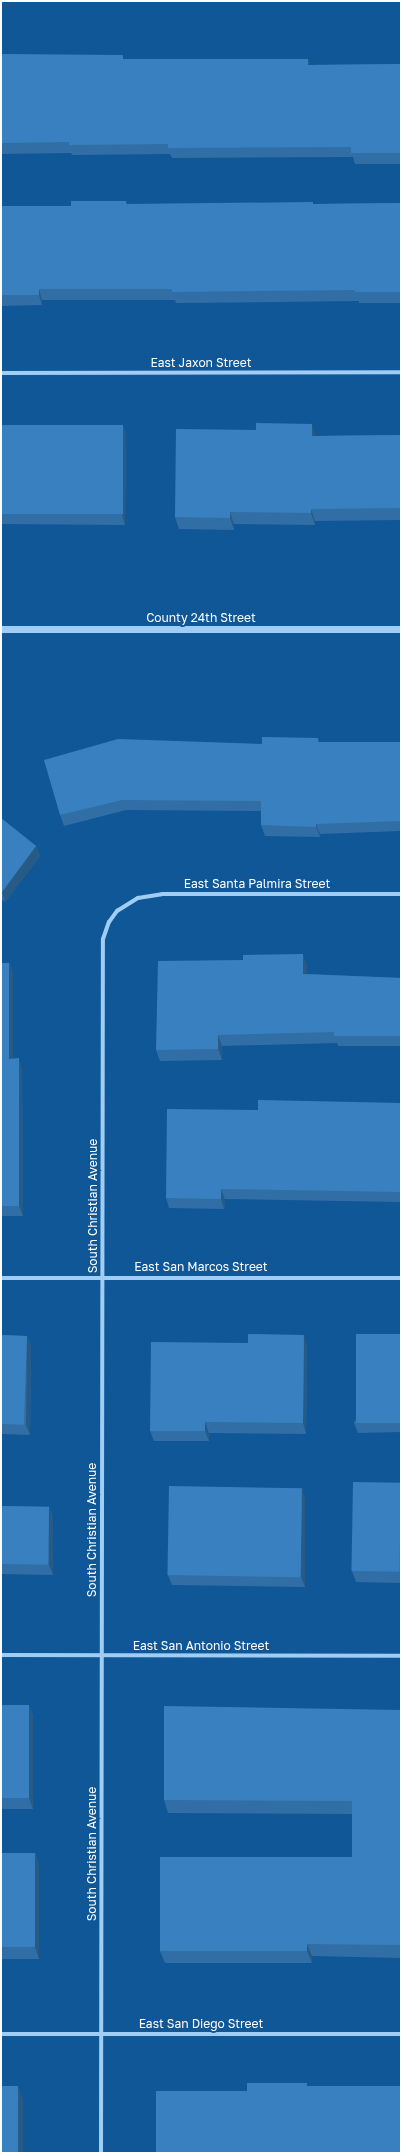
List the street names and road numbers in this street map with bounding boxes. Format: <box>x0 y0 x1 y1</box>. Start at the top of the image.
street label: East Jaxon Street <box>150 356 252 370</box>
street label: County 24th Street <box>146 611 256 625</box>
street label: East Santa Palmira Street <box>184 877 330 891</box>
street label: South Christian Avenue <box>86 1139 100 1273</box>
street label: East San Marcos Street <box>134 1260 268 1274</box>
street label: South Christian Avenue <box>85 1463 99 1597</box>
street label: East San Antonio Street <box>133 1639 269 1653</box>
street label: South Christian Avenue <box>85 1787 99 1921</box>
street label: East San Diego Street <box>139 2017 263 2031</box>

